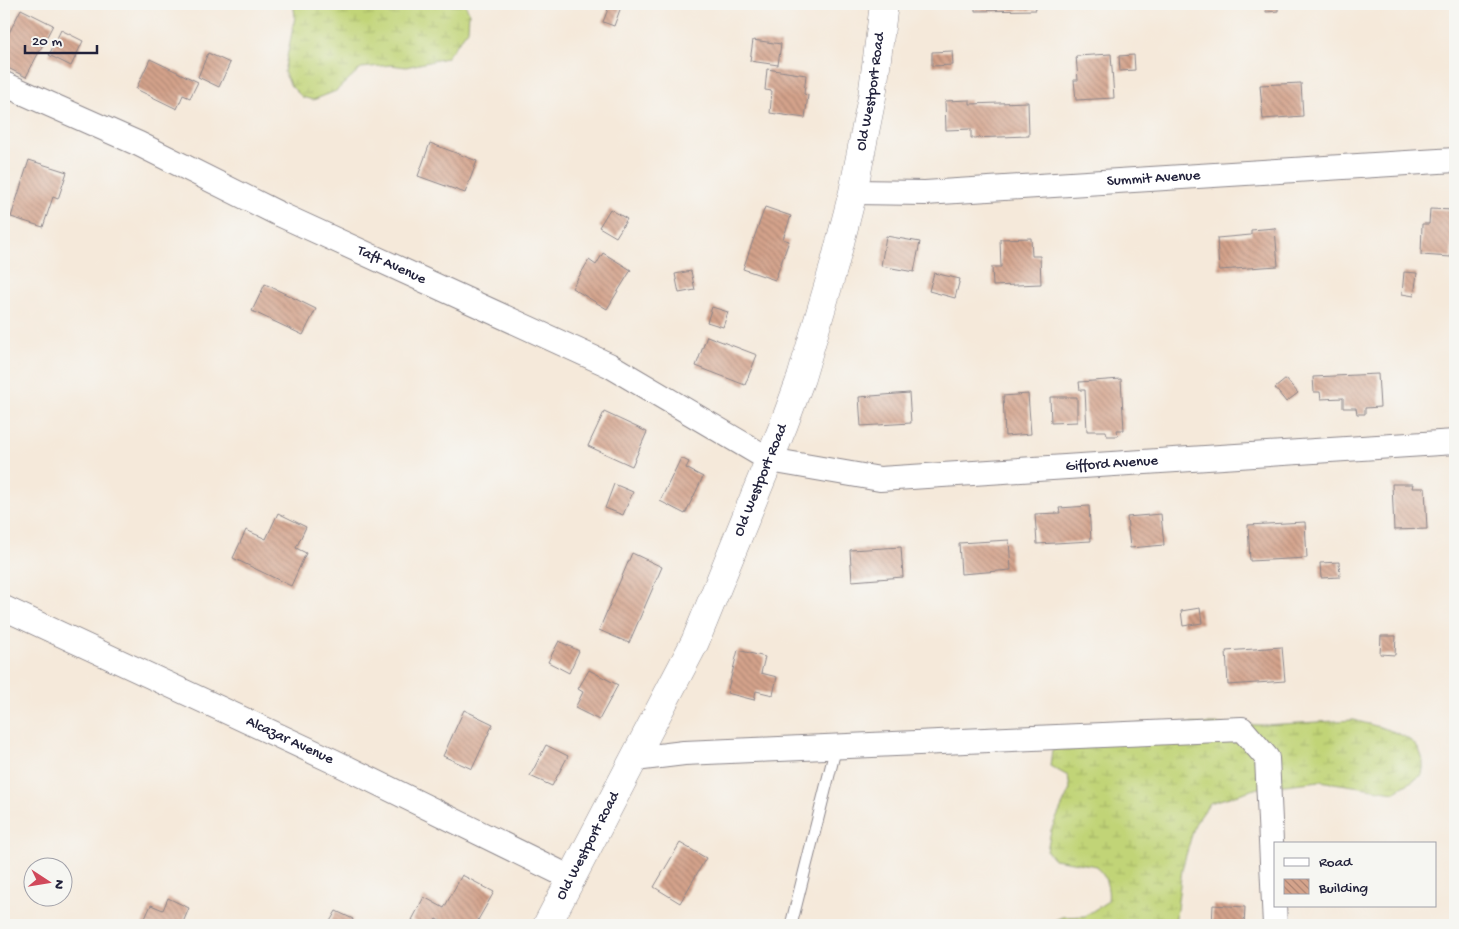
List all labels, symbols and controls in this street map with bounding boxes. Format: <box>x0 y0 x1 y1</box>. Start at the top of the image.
scale bar <box>25 22 98 54</box>
street label: Old Westport Road <box>852 30 889 153</box>
text: 20 m <box>32 33 62 51</box>
street label: Summit Avenue <box>1106 167 1201 191</box>
street label: Taft Avenue <box>353 242 429 289</box>
street label: Old Westport Road <box>730 420 792 539</box>
street label: Gifford Avenue <box>1065 452 1159 476</box>
street label: Alcazar Avenue <box>243 713 337 769</box>
street label: Old Westport Road <box>553 788 625 903</box>
legend <box>1274 842 1436 906</box>
text: Road <box>1319 854 1353 872</box>
north arrow <box>22 856 72 906</box>
text: N <box>49 878 68 890</box>
text: Building <box>1318 880 1368 898</box>

